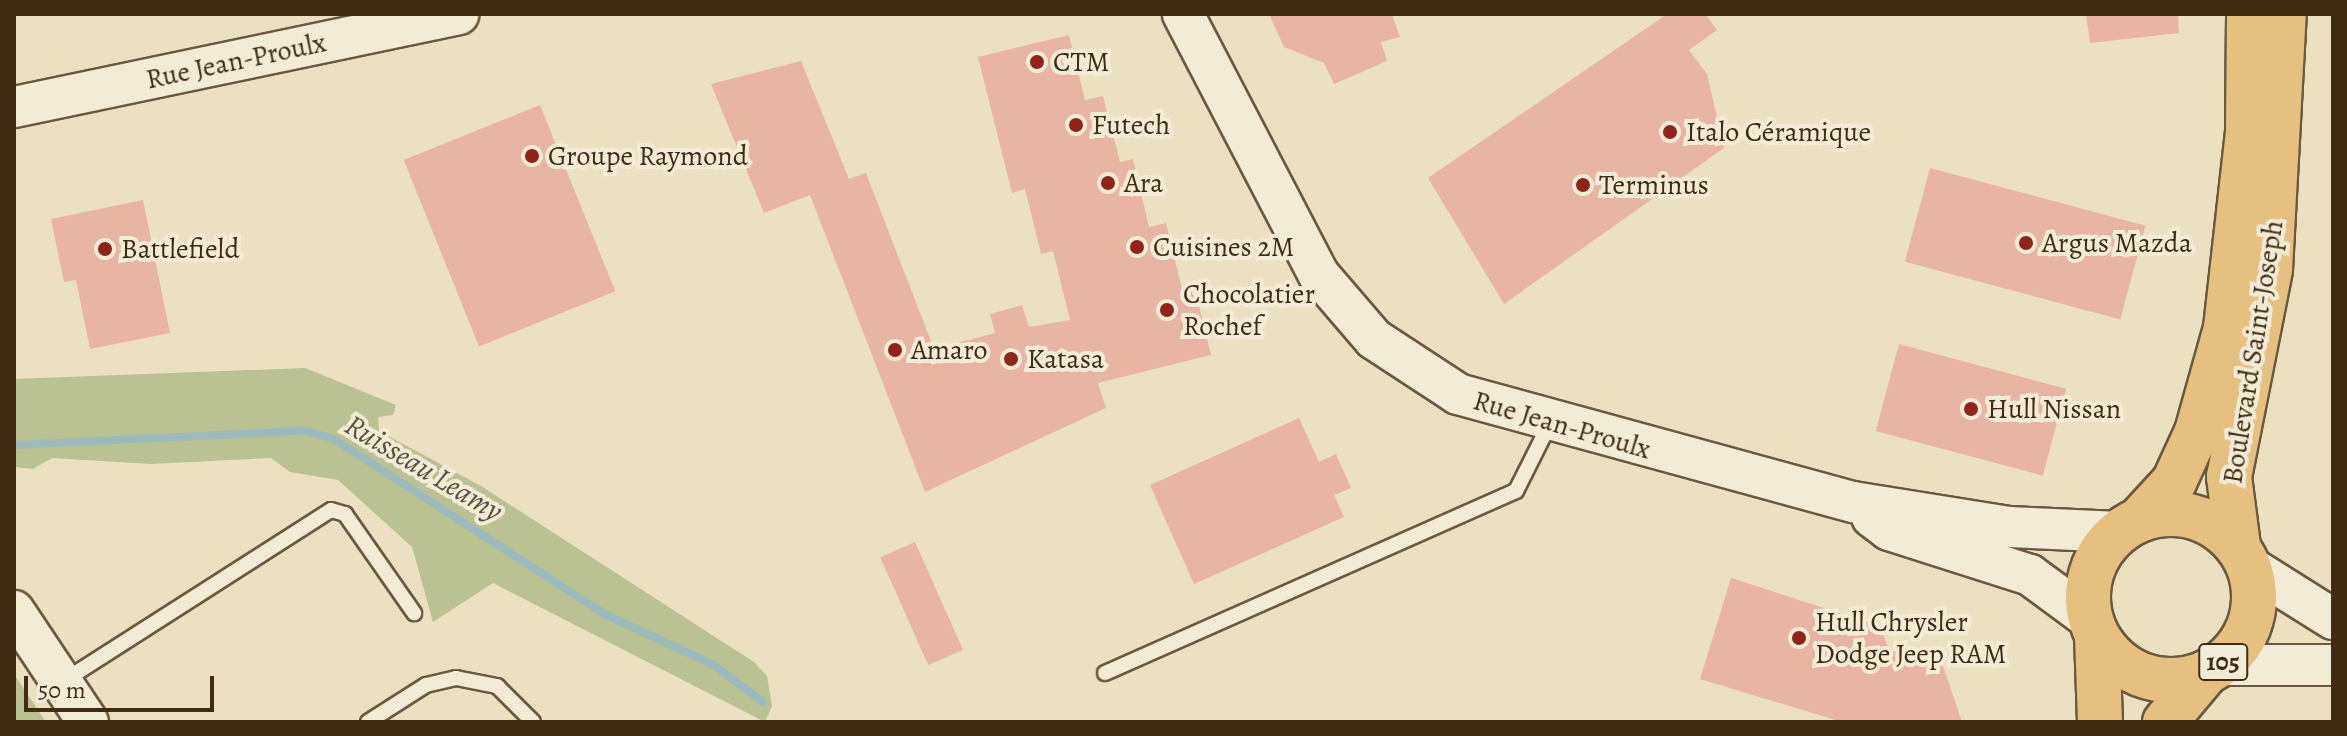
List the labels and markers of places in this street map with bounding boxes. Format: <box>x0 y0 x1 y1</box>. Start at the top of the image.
place label: CTM <box>1053 45 1110 79</box>
marker: CTM <box>1028 53 1046 71</box>
place label: Futech <box>1092 108 1170 142</box>
place label: Italo Céramique <box>1686 115 1871 149</box>
marker: Futech <box>1067 116 1085 134</box>
marker: Italo Céramique <box>1661 123 1679 141</box>
place label: Groupe Raymond <box>548 139 748 173</box>
marker: Groupe Raymond <box>523 147 541 165</box>
place label: Ara <box>1124 166 1163 200</box>
place label: Terminus <box>1599 168 1709 202</box>
marker: Ara <box>1099 174 1117 192</box>
marker: Terminus <box>1574 176 1592 194</box>
place label: Argus Mazda <box>2042 226 2192 260</box>
place label: Cuisines 2M <box>1153 230 1294 264</box>
place label: Battlefield <box>121 232 239 266</box>
marker: Argus Mazda <box>2017 234 2035 252</box>
marker: Cuisines 2M <box>1128 238 1146 256</box>
marker: Battlefield <box>96 240 114 258</box>
place label: Chocolatier Rochef <box>1183 277 1315 343</box>
marker: Chocolatier Rochef <box>1158 301 1176 319</box>
place label: Amaro <box>911 333 988 367</box>
marker: Amaro <box>886 341 904 359</box>
place label: Katasa <box>1027 342 1104 376</box>
marker: Katasa <box>1002 350 1020 368</box>
place label: Hull Nissan <box>1987 392 2121 426</box>
marker: Hull Nissan <box>1962 400 1980 418</box>
place label: Hull Chrysler Dodge Jeep RAM <box>1815 605 2006 671</box>
marker: Hull Chrysler Dodge Jeep RAM <box>1790 629 1808 647</box>

